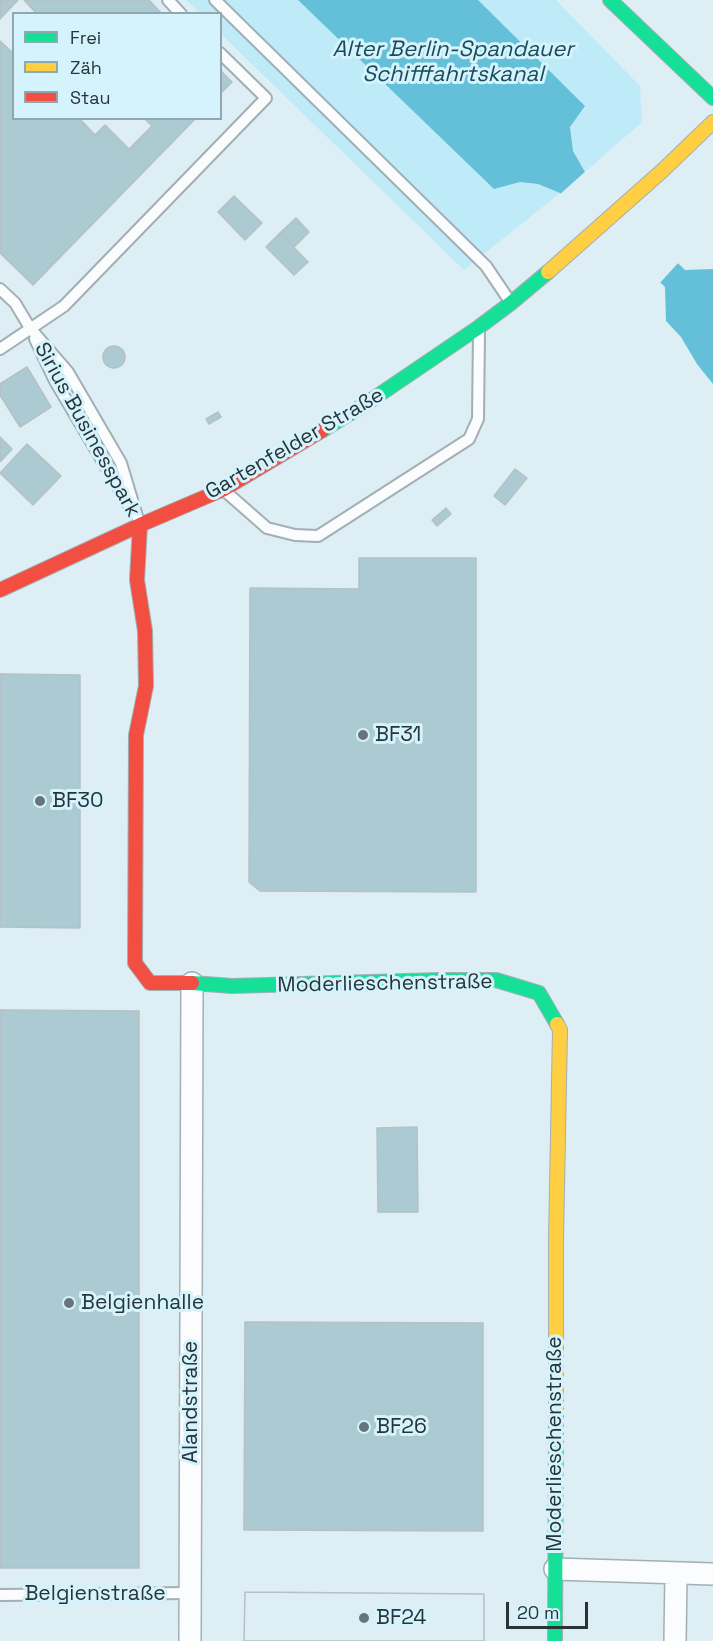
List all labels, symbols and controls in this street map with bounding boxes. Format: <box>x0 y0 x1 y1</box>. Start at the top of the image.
legend <box>12 12 222 120</box>
text: Frei <box>70 26 101 49</box>
water label: Alter Berlin-Spandauer Schifffahrtskanal <box>332 37 574 88</box>
text: Zäh <box>70 56 102 79</box>
text: Stau <box>70 86 110 109</box>
street label: Sirius Businesspark <box>29 338 145 522</box>
street label: Gartenfelder Straße <box>201 383 389 505</box>
place label: BF31 <box>375 722 421 748</box>
marker: BF31 <box>356 728 370 742</box>
place label: BF30 <box>52 788 103 814</box>
marker: BF30 <box>33 794 47 808</box>
street label: Moderlieschenstraße <box>277 970 493 998</box>
place label: Belgienhalle <box>81 1290 204 1316</box>
marker: Belgienhalle <box>62 1296 76 1310</box>
street label: Moderlieschenstraße <box>542 1336 568 1552</box>
street label: Alandstraße <box>178 1341 204 1463</box>
place label: BF26 <box>376 1414 427 1440</box>
marker: BF26 <box>357 1420 371 1434</box>
street label: Belgienstraße <box>24 1581 166 1607</box>
scale bar <box>509 1590 592 1628</box>
text: 20 m <box>517 1601 560 1624</box>
place label: BF24 <box>376 1605 426 1631</box>
marker: BF24 <box>357 1611 371 1625</box>

